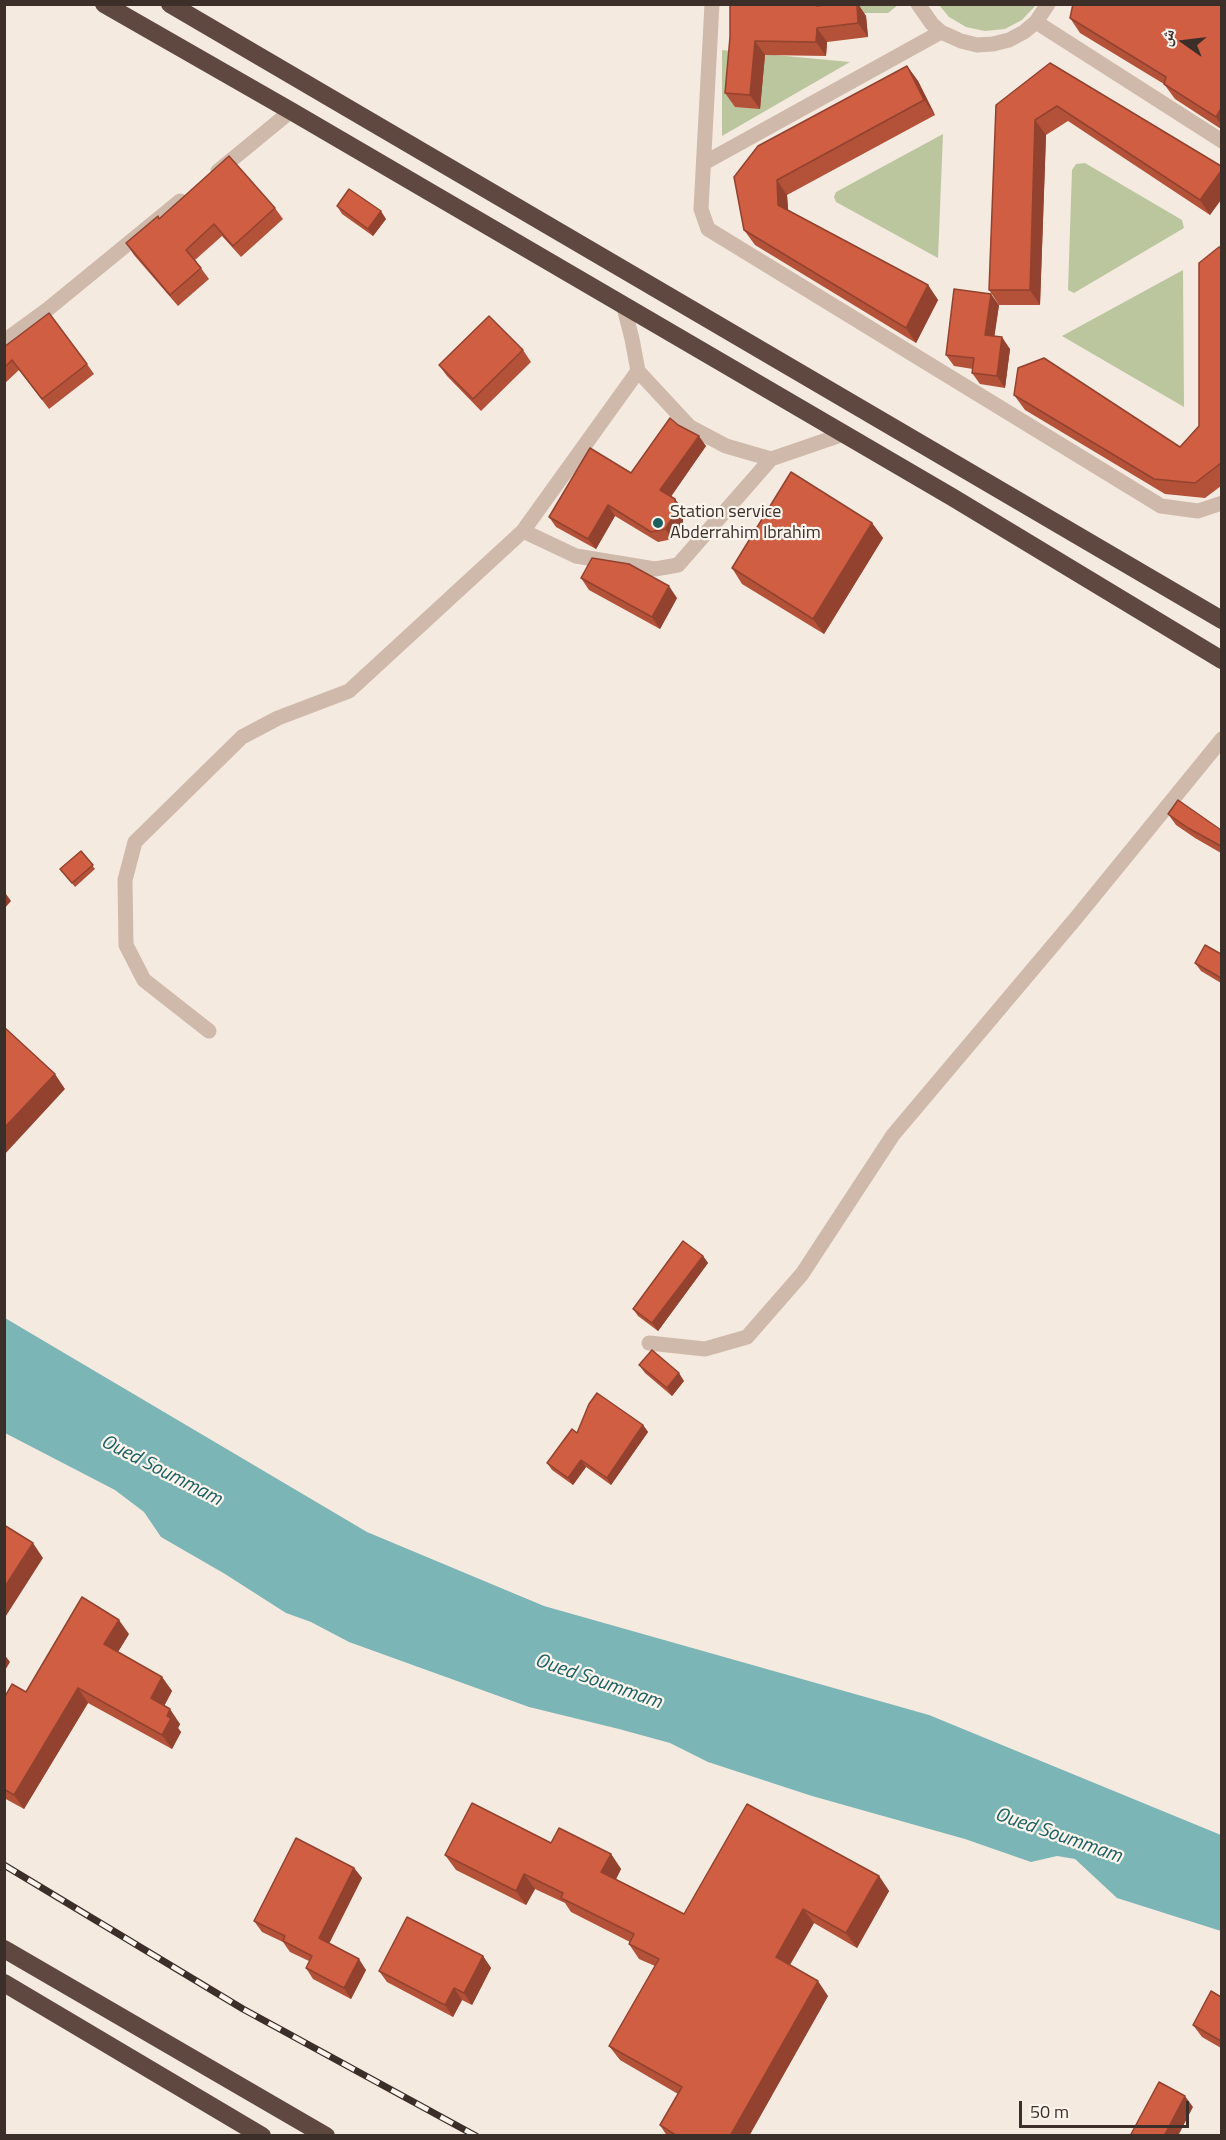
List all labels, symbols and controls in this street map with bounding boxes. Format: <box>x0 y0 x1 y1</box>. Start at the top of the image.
north arrow <box>1154 12 1214 72</box>
text: ش <box>1153 27 1180 49</box>
place label: Station service Abderrahim Ibrahim <box>670 502 821 544</box>
marker: Station service Abderrahim Ibrahim <box>651 516 665 530</box>
water label: Oued Soummam <box>97 1430 225 1512</box>
water label: Oued Soummam <box>531 1649 665 1715</box>
water label: Oued Soummam <box>991 1803 1125 1869</box>
scale bar <box>1022 2089 1192 2127</box>
text: 50 m <box>1030 2098 1069 2125</box>

